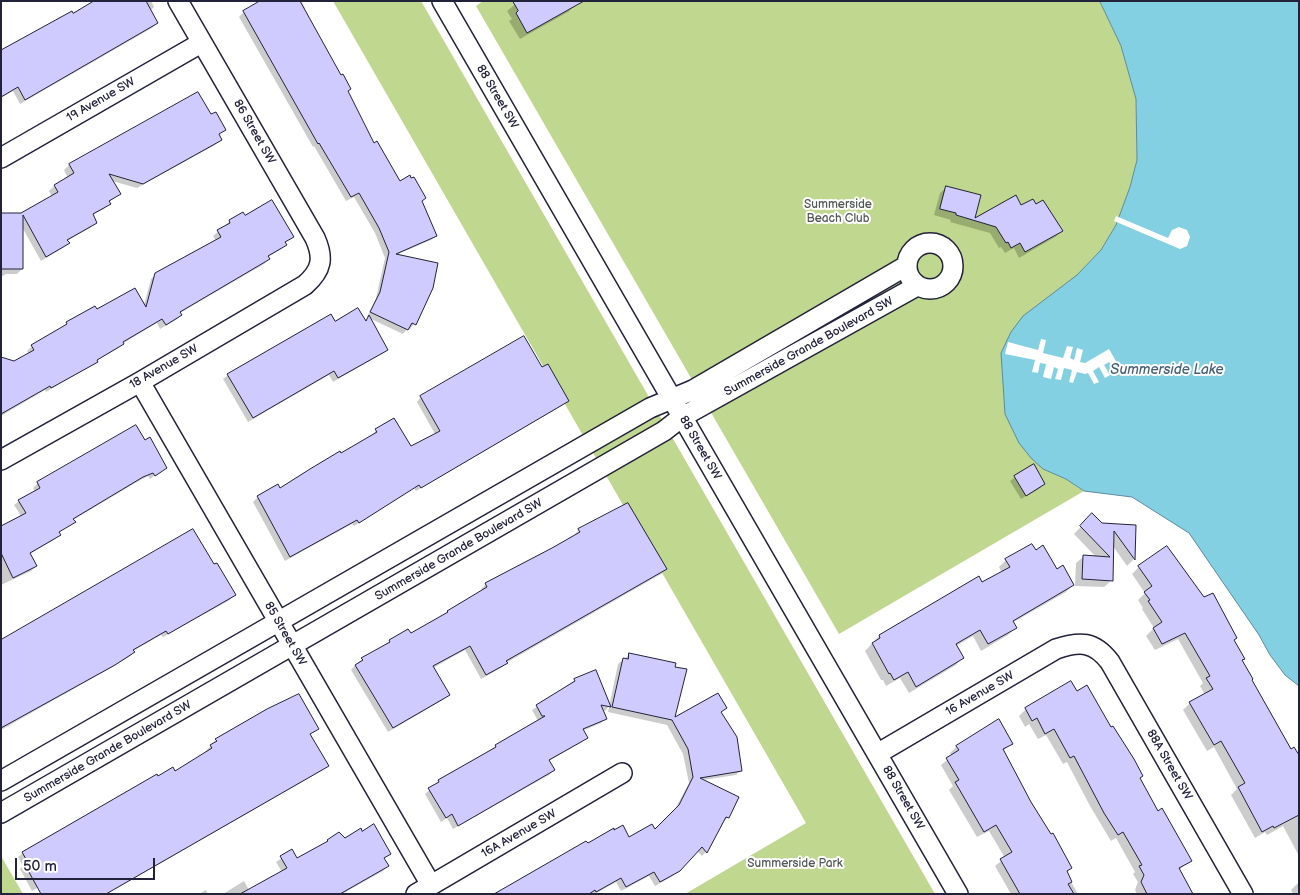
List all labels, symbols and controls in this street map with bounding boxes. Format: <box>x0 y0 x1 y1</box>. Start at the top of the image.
street label: 88 Street SW <box>473 62 521 132</box>
street label: 19 Avenue SW <box>64 75 138 125</box>
street label: 86 Street SW <box>230 97 278 167</box>
park label: Summerside Beach Club <box>804 198 872 226</box>
street label: Summerside Grande Boulevard SW <box>722 294 896 400</box>
street label: 18 Avenue SW <box>127 342 201 392</box>
water label: Summerside Lake <box>1110 362 1224 378</box>
street label: 88 Street SW <box>676 413 724 483</box>
street label: Summerside Grande Boulevard SW <box>373 496 545 604</box>
street label: 85 Street SW <box>261 599 309 669</box>
street label: 16 Avenue SW <box>943 669 1017 719</box>
street label: Summerside Grande Boulevard SW <box>22 698 194 806</box>
street label: 88A Street SW <box>1143 727 1195 803</box>
street label: 88 Street SW <box>879 763 927 833</box>
street label: 16A Avenue SW <box>479 807 559 861</box>
scale bar <box>18 848 158 880</box>
text: 50 m <box>23 857 57 876</box>
park label: Summerside Park <box>747 857 843 871</box>

